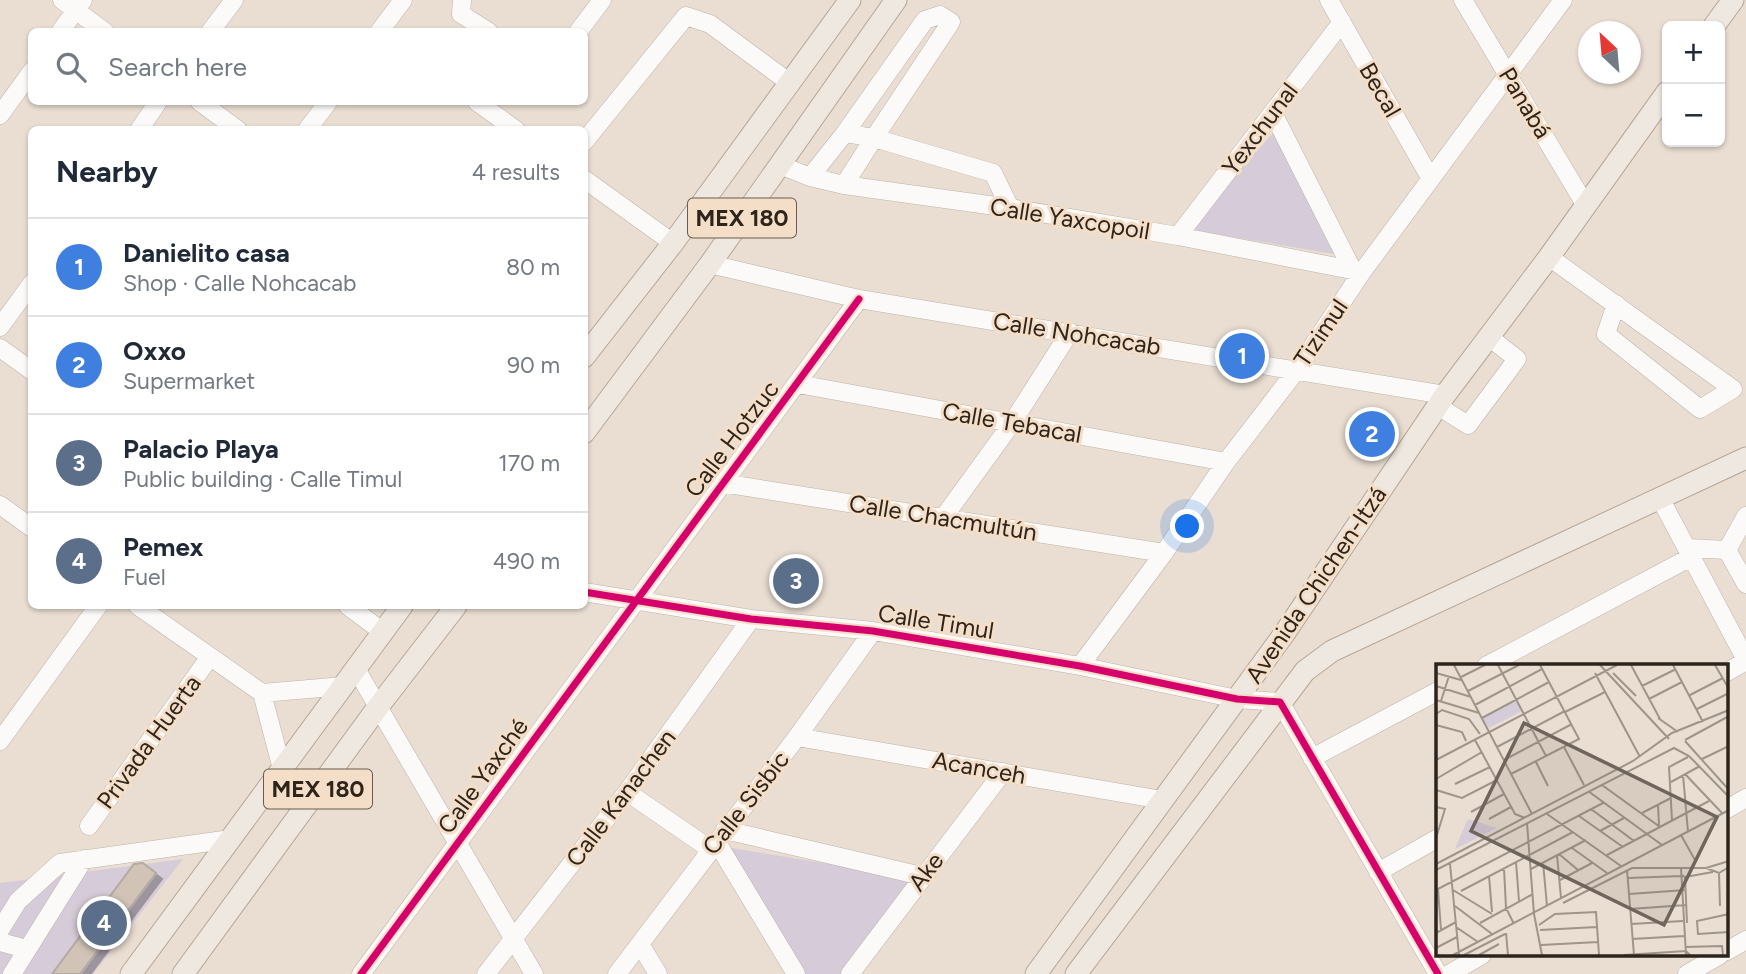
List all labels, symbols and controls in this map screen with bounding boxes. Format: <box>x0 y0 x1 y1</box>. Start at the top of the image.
north arrow <box>1578 21 1641 84</box>
map controls <box>1662 21 1725 147</box>
button: + <box>1662 21 1725 84</box>
search box <box>28 28 588 105</box>
icon: search <box>52 48 90 86</box>
text: Search here <box>108 51 247 83</box>
street label: Becal <box>1353 57 1408 122</box>
street label: Panabá <box>1493 62 1558 144</box>
street label: Yexchunal <box>1216 77 1304 181</box>
button: − <box>1662 84 1725 147</box>
text: Nearby <box>56 153 158 190</box>
text: 4 results <box>472 158 560 186</box>
street label: Calle Yaxcopoil <box>988 192 1152 245</box>
road number: MEX 180 <box>688 198 796 238</box>
text: Danielito casa <box>123 237 290 269</box>
text: 1 <box>74 253 84 281</box>
text: 80 m <box>506 253 560 281</box>
text: Shop · Calle Nohcacab <box>123 269 357 297</box>
street label: Tizimul <box>1288 293 1354 372</box>
street label: Calle Nohcacab <box>991 306 1163 361</box>
pin: 1 <box>1219 330 1265 382</box>
text: Oxxo <box>123 335 186 367</box>
text: 2 <box>72 351 86 379</box>
text: 90 m <box>507 351 560 379</box>
text: Supermarket <box>123 367 255 395</box>
street label: Calle Hotzuc <box>678 375 785 503</box>
street label: Calle Tebacal <box>940 396 1084 449</box>
pin: 2 <box>1349 408 1395 460</box>
text: Palacio Playa <box>123 433 279 465</box>
text: 3 <box>73 449 85 477</box>
text: 170 m <box>498 449 560 477</box>
text: Public building · Calle Timul <box>123 465 402 493</box>
street label: Avenida Chichen-Itzá <box>1239 481 1392 689</box>
street label: Calle Chacmultún <box>847 488 1039 547</box>
your location <box>1170 509 1204 543</box>
text: Pemex <box>123 531 203 563</box>
text: 4 <box>72 547 86 575</box>
text: 490 m <box>493 547 560 575</box>
pin: 3 <box>773 555 819 607</box>
text: Fuel <box>123 563 166 591</box>
street label: Calle Timul <box>876 598 996 645</box>
inset map <box>1436 664 1728 956</box>
street label: Privada Huerta <box>90 669 207 814</box>
street label: Calle Yaxché <box>431 712 534 839</box>
street label: Calle Kanachen <box>560 723 682 872</box>
street label: Calle Sisbic <box>696 745 795 860</box>
street label: Acanceh <box>930 745 1028 790</box>
road number: MEX 180 <box>264 769 372 808</box>
street label: Ake <box>902 847 949 897</box>
pin: 4 <box>81 897 127 949</box>

